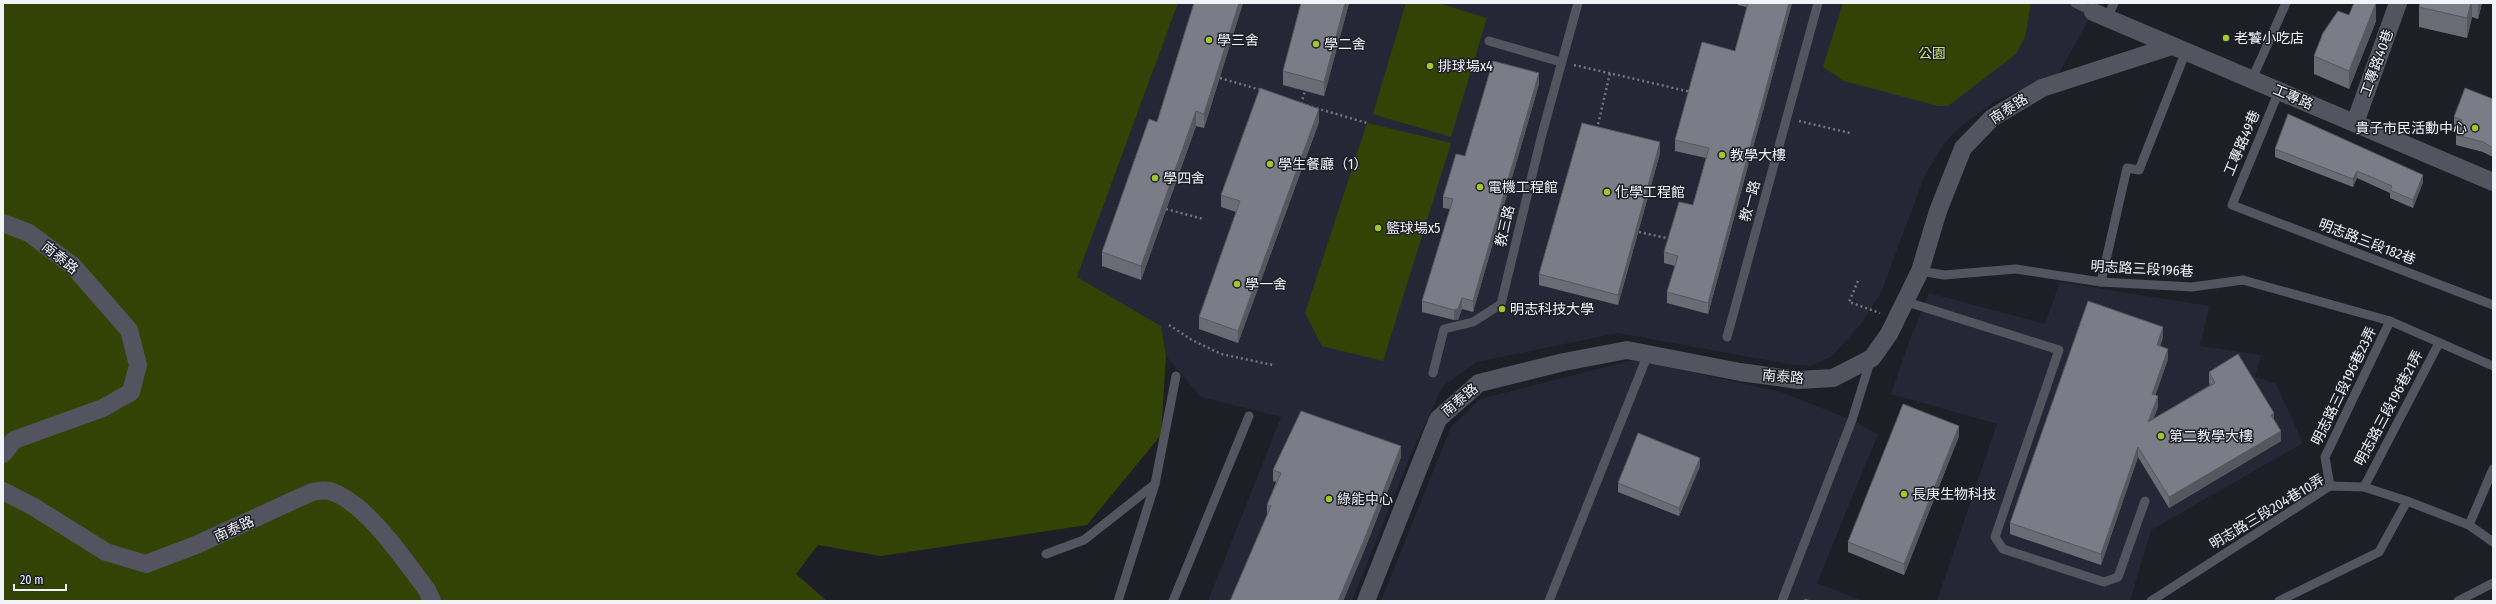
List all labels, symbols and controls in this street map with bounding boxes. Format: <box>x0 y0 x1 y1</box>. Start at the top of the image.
street label: 工專路40巷 <box>2357 27 2397 99</box>
place label: 老饕小吃店 <box>2234 30 2304 47</box>
place label: 學三舍 <box>1217 32 1259 49</box>
marker: 老饕小吃店 <box>2221 33 2231 43</box>
marker: 學三舍 <box>1204 35 1214 45</box>
place label: 學二舍 <box>1324 36 1366 53</box>
marker: 學二舍 <box>1311 39 1321 49</box>
park label: 公園 <box>1918 45 1946 62</box>
place label: 排球場x4 <box>1438 58 1493 75</box>
marker: 排球場x4 <box>1425 61 1435 71</box>
street label: 工專路 <box>2270 81 2316 113</box>
street label: 南泰路 <box>1987 90 2031 128</box>
street label: 工專路49巷 <box>2221 108 2263 178</box>
place label: 貴子市民活動中心 <box>2355 120 2467 137</box>
marker: 貴子市民活動中心 <box>2470 123 2480 133</box>
place label: 教學大樓 <box>1730 147 1786 164</box>
marker: 教學大樓 <box>1717 150 1727 160</box>
place label: 學生餐廳（1） <box>1278 156 1367 173</box>
marker: 學生餐廳（1） <box>1265 159 1275 169</box>
place label: 學四舍 <box>1163 170 1205 187</box>
marker: 學四舍 <box>1150 173 1160 183</box>
place label: 電機工程館 <box>1488 179 1558 196</box>
street label: 教一路 <box>1736 179 1764 223</box>
marker: 電機工程館 <box>1475 182 1485 192</box>
place label: 化學工程館 <box>1615 184 1685 201</box>
marker: 化學工程館 <box>1602 187 1612 197</box>
street label: 教三路 <box>1492 204 1518 248</box>
street label: 明志路三段182巷 <box>2316 216 2418 268</box>
place label: 籃球場x5 <box>1386 220 1440 237</box>
marker: 籃球場x5 <box>1373 223 1383 233</box>
street label: 南泰路 <box>38 238 82 278</box>
street label: 明志路三段196巷 <box>2090 258 2194 280</box>
place label: 學一舍 <box>1245 276 1287 293</box>
marker: 學一舍 <box>1232 279 1242 289</box>
place label: 明志科技大學 <box>1510 301 1594 318</box>
marker: 明志科技大學 <box>1497 304 1507 314</box>
street label: 明志路三段196巷23弄 <box>2308 324 2380 448</box>
street label: 明志路三段196巷21弄 <box>2351 347 2427 469</box>
street label: 南泰路 <box>1761 367 1805 387</box>
street label: 南泰路 <box>1438 380 1482 420</box>
place label: 第二教學大樓 <box>2169 428 2253 445</box>
marker: 第二教學大樓 <box>2156 431 2166 441</box>
street label: 明志路三段204巷10弄 <box>2206 471 2328 553</box>
place label: 長庚生物科技 <box>1912 486 1996 503</box>
marker: 長庚生物科技 <box>1899 489 1909 499</box>
place label: 綠能中心 <box>1337 491 1393 508</box>
marker: 綠能中心 <box>1324 494 1334 504</box>
street label: 南泰路 <box>211 513 257 545</box>
scale bar <box>14 566 66 592</box>
text: 20 m <box>20 573 44 587</box>

